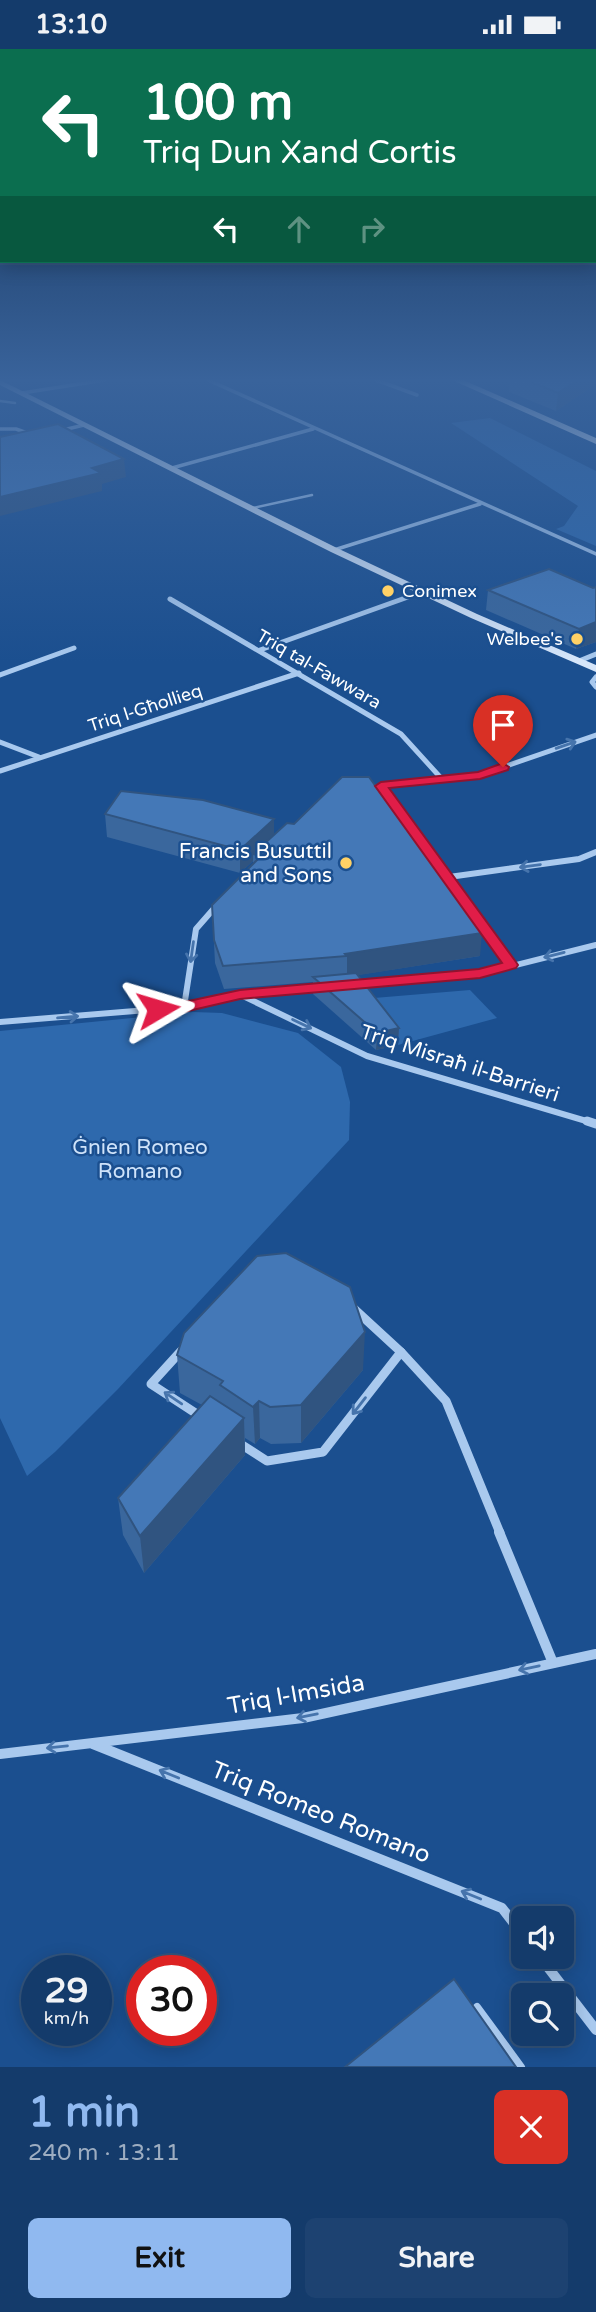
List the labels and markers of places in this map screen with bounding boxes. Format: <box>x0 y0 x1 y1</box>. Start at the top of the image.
place label: Conimex <box>402 580 477 602</box>
marker: Conimex <box>380 583 396 599</box>
place label: Welbee's <box>487 628 563 650</box>
marker: Welbee's <box>569 631 585 647</box>
pin <box>473 695 533 767</box>
place label: Francis Busuttil and Sons <box>179 839 332 888</box>
marker: Francis Busuttil and Sons <box>338 855 354 871</box>

